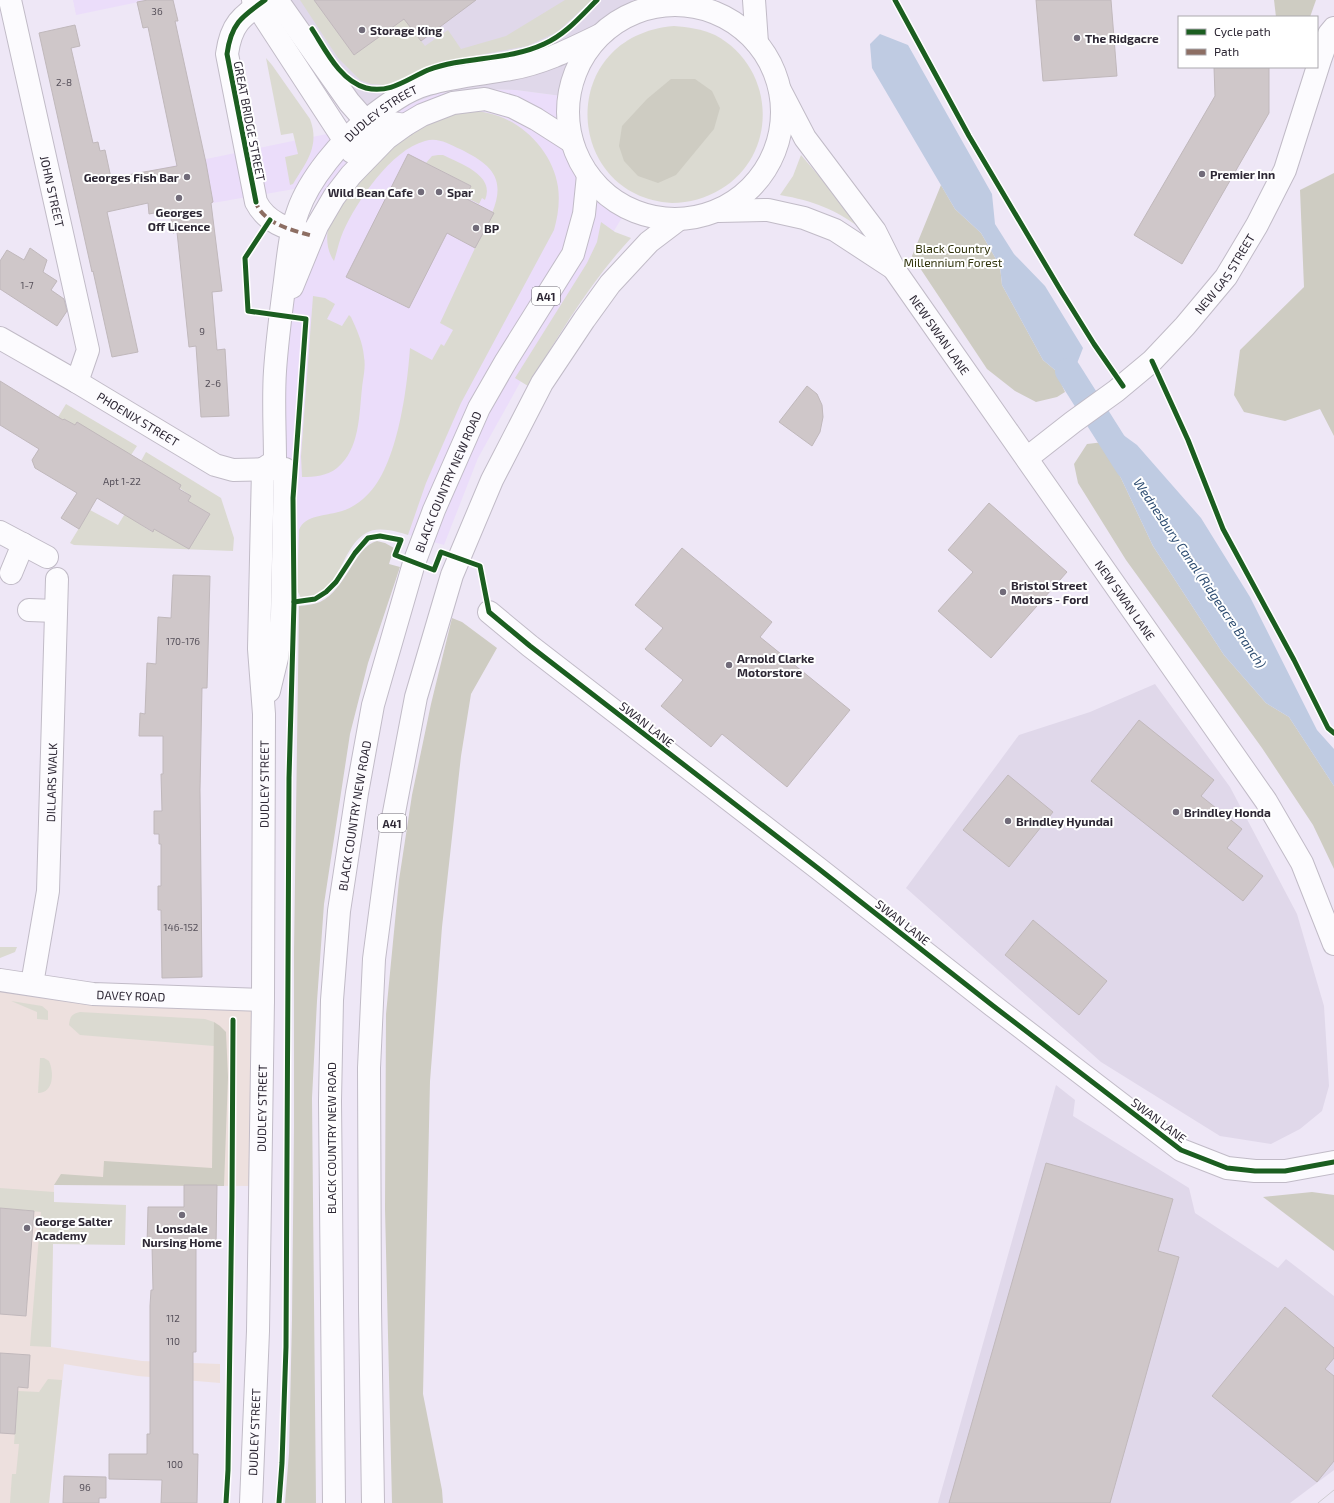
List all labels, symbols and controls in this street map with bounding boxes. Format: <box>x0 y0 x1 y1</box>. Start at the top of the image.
house number: 36 <box>151 5 163 17</box>
legend <box>1178 16 1318 68</box>
place label: Storage King <box>370 23 442 37</box>
text: Cycle path <box>1214 24 1271 38</box>
marker: Storage King <box>357 25 367 35</box>
place label: The Ridgacre <box>1085 31 1159 45</box>
marker: The Ridgacre <box>1072 33 1082 43</box>
text: Path <box>1214 44 1239 58</box>
street label: GREAT BRIDGE STREET <box>231 60 269 182</box>
house number: 2-8 <box>56 76 72 88</box>
street label: DUDLEY STREET <box>341 82 419 144</box>
street label: JOHN STREET <box>38 154 67 228</box>
place label: Premier Inn <box>1210 167 1275 181</box>
marker: Premier Inn <box>1197 169 1207 179</box>
place label: Georges Fish Bar <box>84 170 179 184</box>
marker: Georges Fish Bar <box>182 172 192 182</box>
place label: Wild Bean Cafe <box>328 185 413 199</box>
place label: Spar <box>447 185 473 199</box>
marker: Wild Bean Cafe <box>416 187 426 197</box>
marker: Spar <box>434 187 444 197</box>
marker: Georges Off Licence <box>174 193 184 203</box>
place label: Georges Off Licence <box>148 205 210 233</box>
place label: BP <box>484 221 500 235</box>
marker: BP <box>471 223 481 233</box>
street label: NEW GAS STREET <box>1191 231 1257 317</box>
park label: Black Country Millennium Forest <box>904 241 1003 269</box>
house number: 1-7 <box>20 279 34 291</box>
road number: A41 <box>532 287 560 305</box>
street label: NEW SWAN LANE <box>907 292 973 377</box>
house number: 9 <box>199 325 205 337</box>
house number: 2-6 <box>205 377 221 389</box>
street label: PHOENIX STREET <box>95 389 182 449</box>
street label: BLACK COUNTRY NEW ROAD <box>412 409 484 554</box>
house number: Apt 1-22 <box>103 475 141 487</box>
water label: Wednesbury Canal (Ridgeacre Branch) <box>1130 475 1270 671</box>
street label: NEW SWAN LANE <box>1093 557 1158 643</box>
place label: Bristol Street Motors - Ford <box>1011 578 1088 606</box>
marker: Bristol Street Motors - Ford <box>998 587 1008 597</box>
house number: 170-176 <box>166 635 200 647</box>
place label: Arnold Clarke Motorstore <box>737 651 814 679</box>
marker: Arnold Clarke Motorstore <box>724 660 734 670</box>
street label: SWAN LANE <box>617 698 677 750</box>
street label: BLACK COUNTRY NEW ROAD <box>335 739 373 892</box>
street label: DUDLEY STREET <box>257 740 271 828</box>
street label: DILLARS WALK <box>43 742 59 822</box>
place label: Brindley Honda <box>1184 805 1271 820</box>
marker: Brindley Honda <box>1171 807 1181 817</box>
road number: A41 <box>378 814 406 832</box>
place label: Brindley Hyundai <box>1016 814 1113 829</box>
marker: Brindley Hyundai <box>1003 816 1013 826</box>
street label: SWAN LANE <box>873 896 933 948</box>
house number: 146-152 <box>164 921 199 933</box>
street label: DAVEY ROAD <box>96 987 166 1004</box>
street label: BLACK COUNTRY NEW ROAD <box>324 1062 338 1214</box>
street label: DUDLEY STREET <box>254 1064 269 1152</box>
street label: SWAN LANE <box>1129 1095 1189 1145</box>
marker: Lonsdale Nursing Home <box>177 1210 187 1220</box>
place label: George Salter Academy <box>35 1214 112 1243</box>
place label: Lonsdale Nursing Home <box>142 1221 222 1249</box>
marker: George Salter Academy <box>22 1223 32 1233</box>
house number: 112 <box>166 1312 180 1324</box>
house number: 110 <box>166 1335 180 1347</box>
street label: DUDLEY STREET <box>245 1388 263 1476</box>
house number: 100 <box>167 1458 183 1470</box>
house number: 96 <box>79 1481 91 1493</box>

